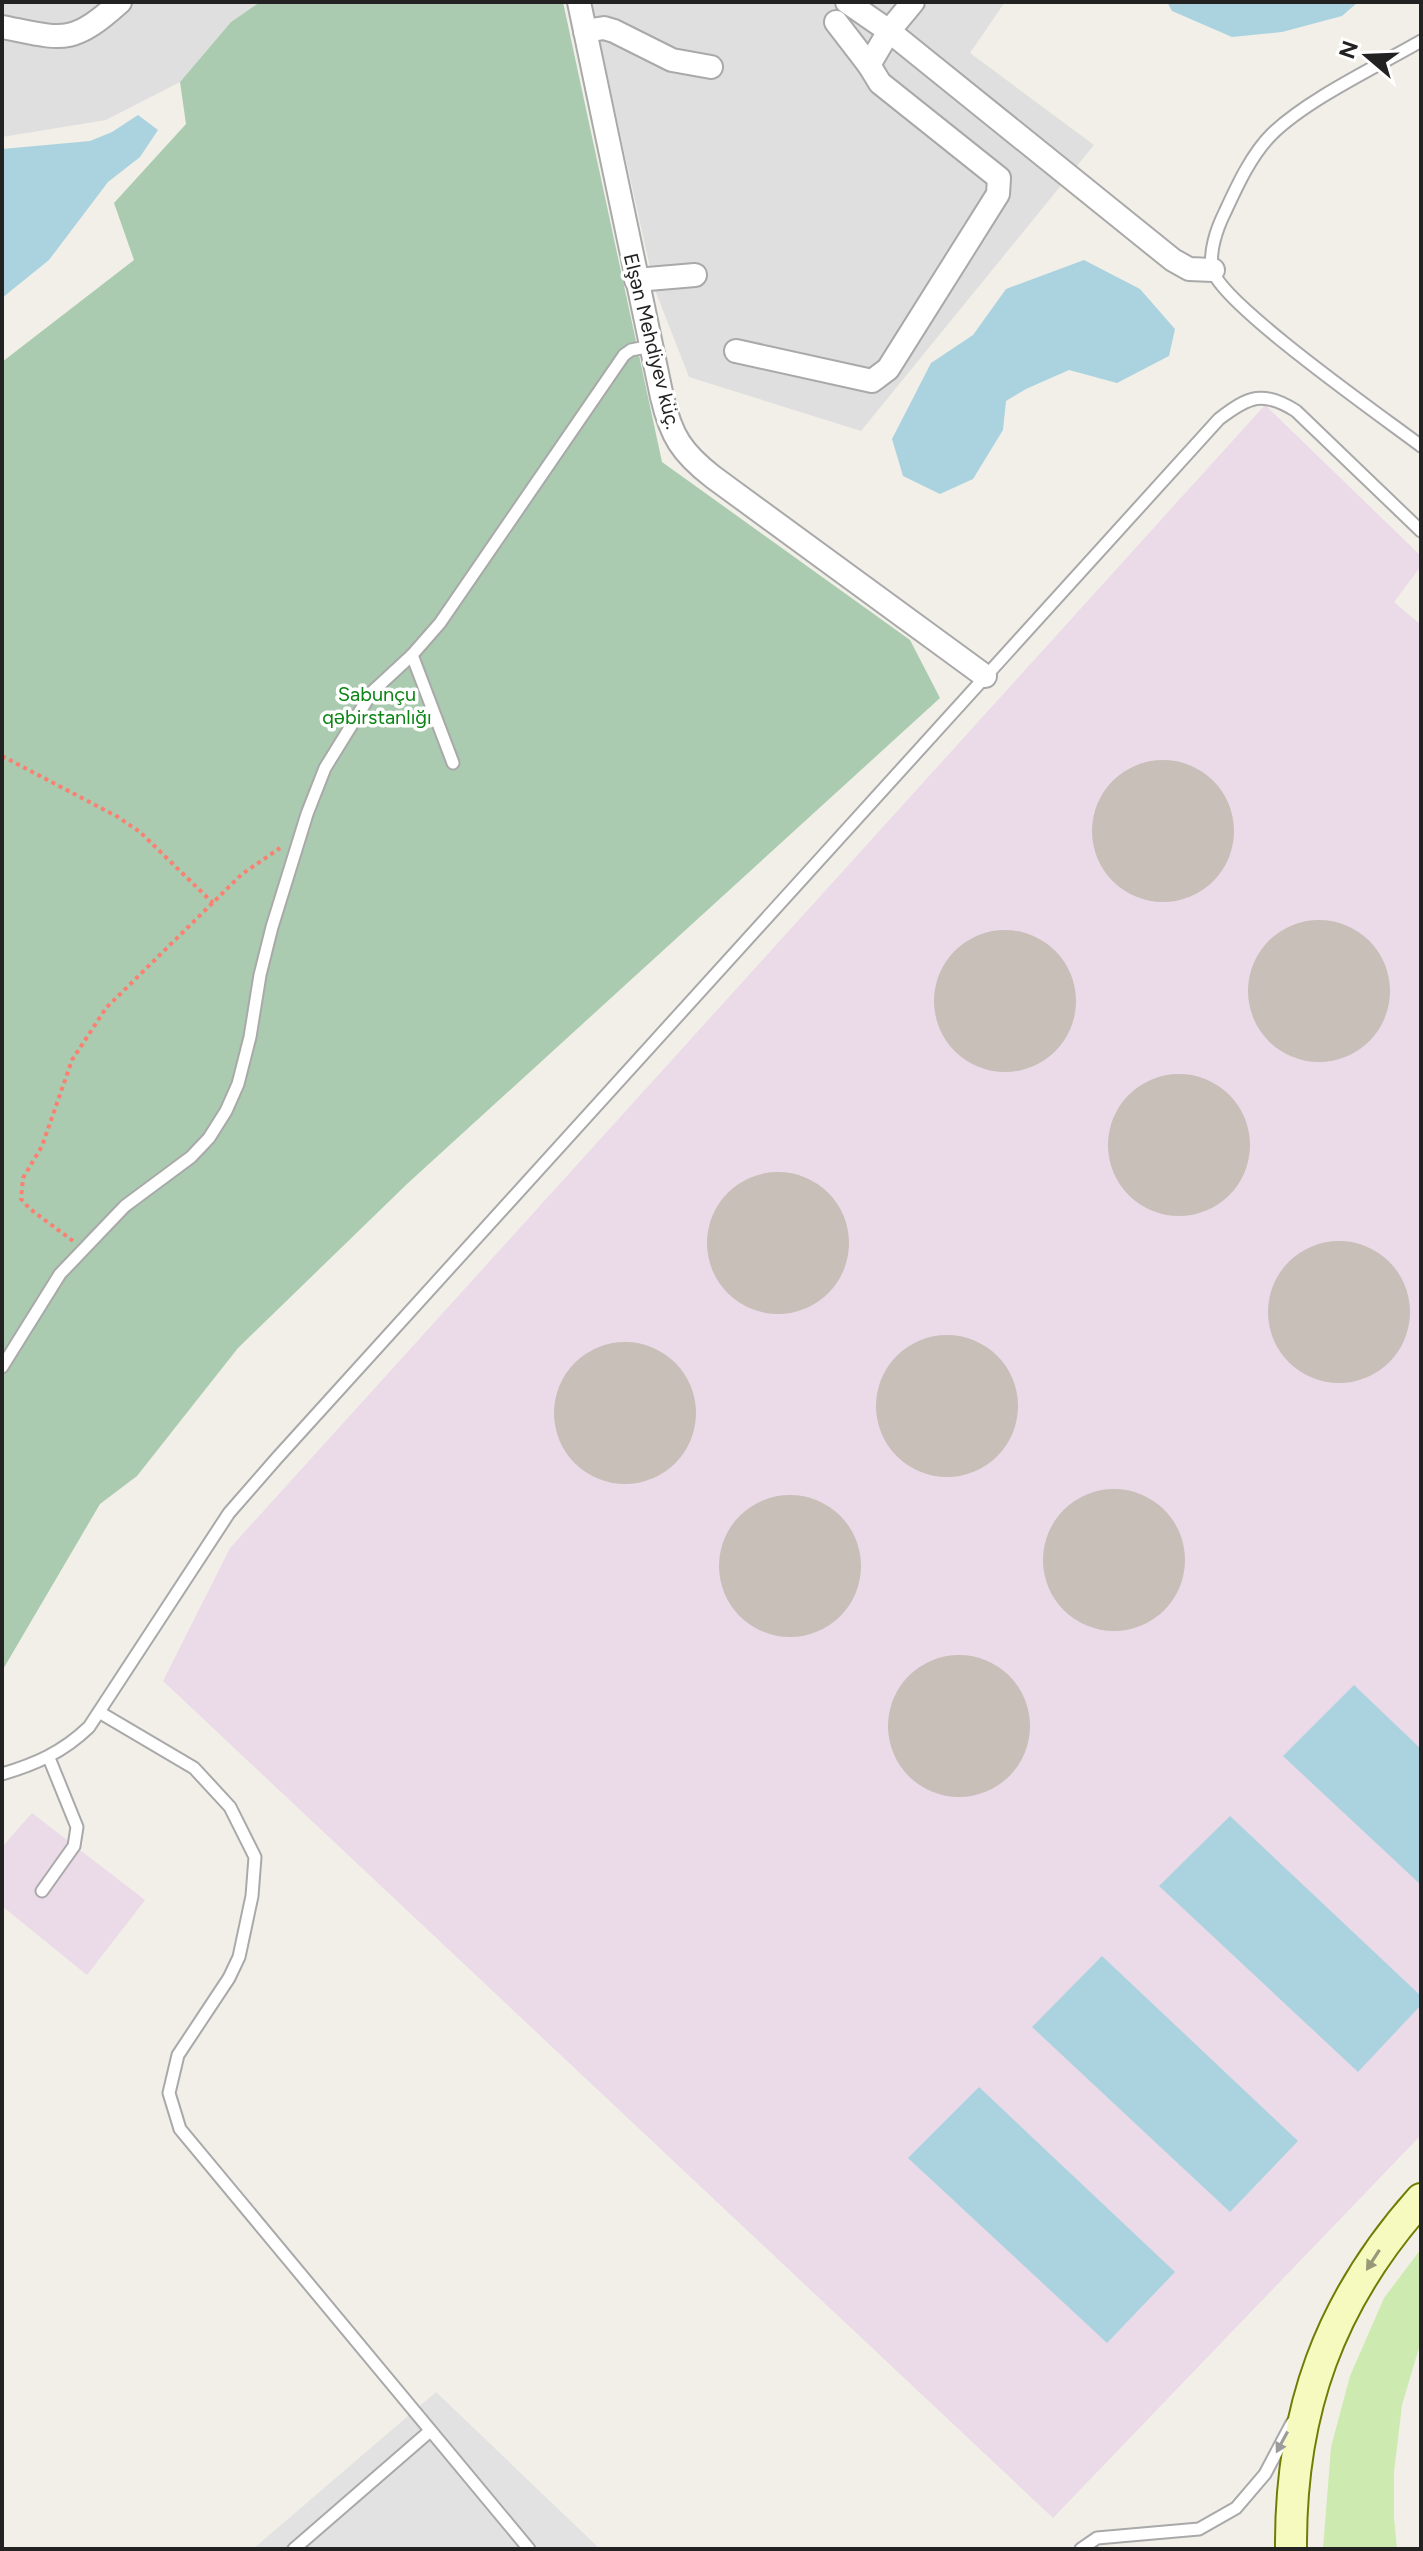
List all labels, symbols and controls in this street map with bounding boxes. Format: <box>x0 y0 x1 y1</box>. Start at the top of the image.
north arrow <box>1327 16 1407 96</box>
text: N <box>1333 37 1364 62</box>
street label: Elşən Mehdiyev küç. <box>619 251 685 431</box>
park label: Sabunçu qəbirstanlığı <box>322 682 432 729</box>
one-way arrow <box>1367 2249 1381 2271</box>
one-way arrow <box>1276 2430 1289 2453</box>

